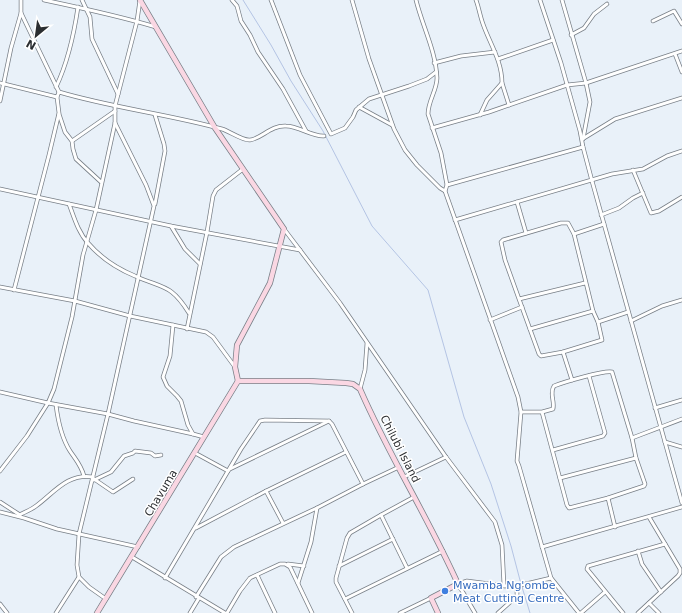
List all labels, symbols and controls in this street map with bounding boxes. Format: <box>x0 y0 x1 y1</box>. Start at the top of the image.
north arrow <box>16 16 56 56</box>
text: N <box>24 36 39 52</box>
street label: Chilubi Island <box>377 413 423 485</box>
street label: Chavuma <box>142 467 180 519</box>
place label: Mwamba Ng'ombe Meat Cutting Centre <box>453 579 565 605</box>
marker: Mwamba Ng'ombe Meat Cutting Centre <box>440 586 450 596</box>

